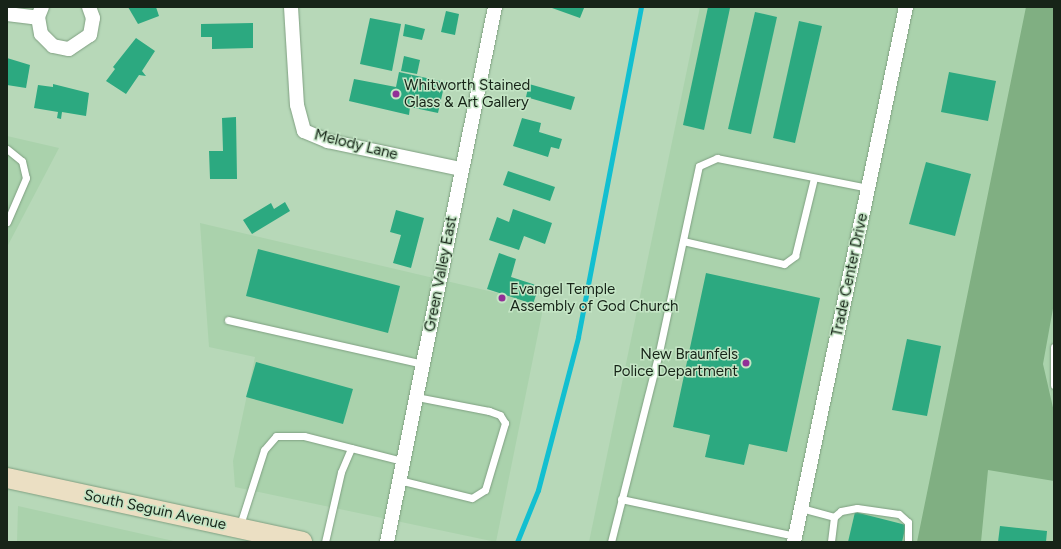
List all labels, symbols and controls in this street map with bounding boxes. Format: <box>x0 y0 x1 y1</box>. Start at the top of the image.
place label: Whitworth Stained Glass & Art Gallery <box>404 76 530 111</box>
marker: Whitworth Stained Glass & Art Gallery <box>391 89 401 99</box>
street label: Melody Lane <box>312 126 400 164</box>
street label: Trade Center Drive <box>828 212 872 338</box>
street label: Green Valley East <box>421 214 461 334</box>
place label: Evangel Temple Assembly of God Church <box>510 280 678 315</box>
marker: Evangel Temple Assembly of God Church <box>497 293 507 303</box>
place label: New Braunfels Police Department <box>613 345 738 380</box>
marker: New Braunfels Police Department <box>741 358 751 368</box>
street label: South Seguin Avenue <box>82 486 228 534</box>

